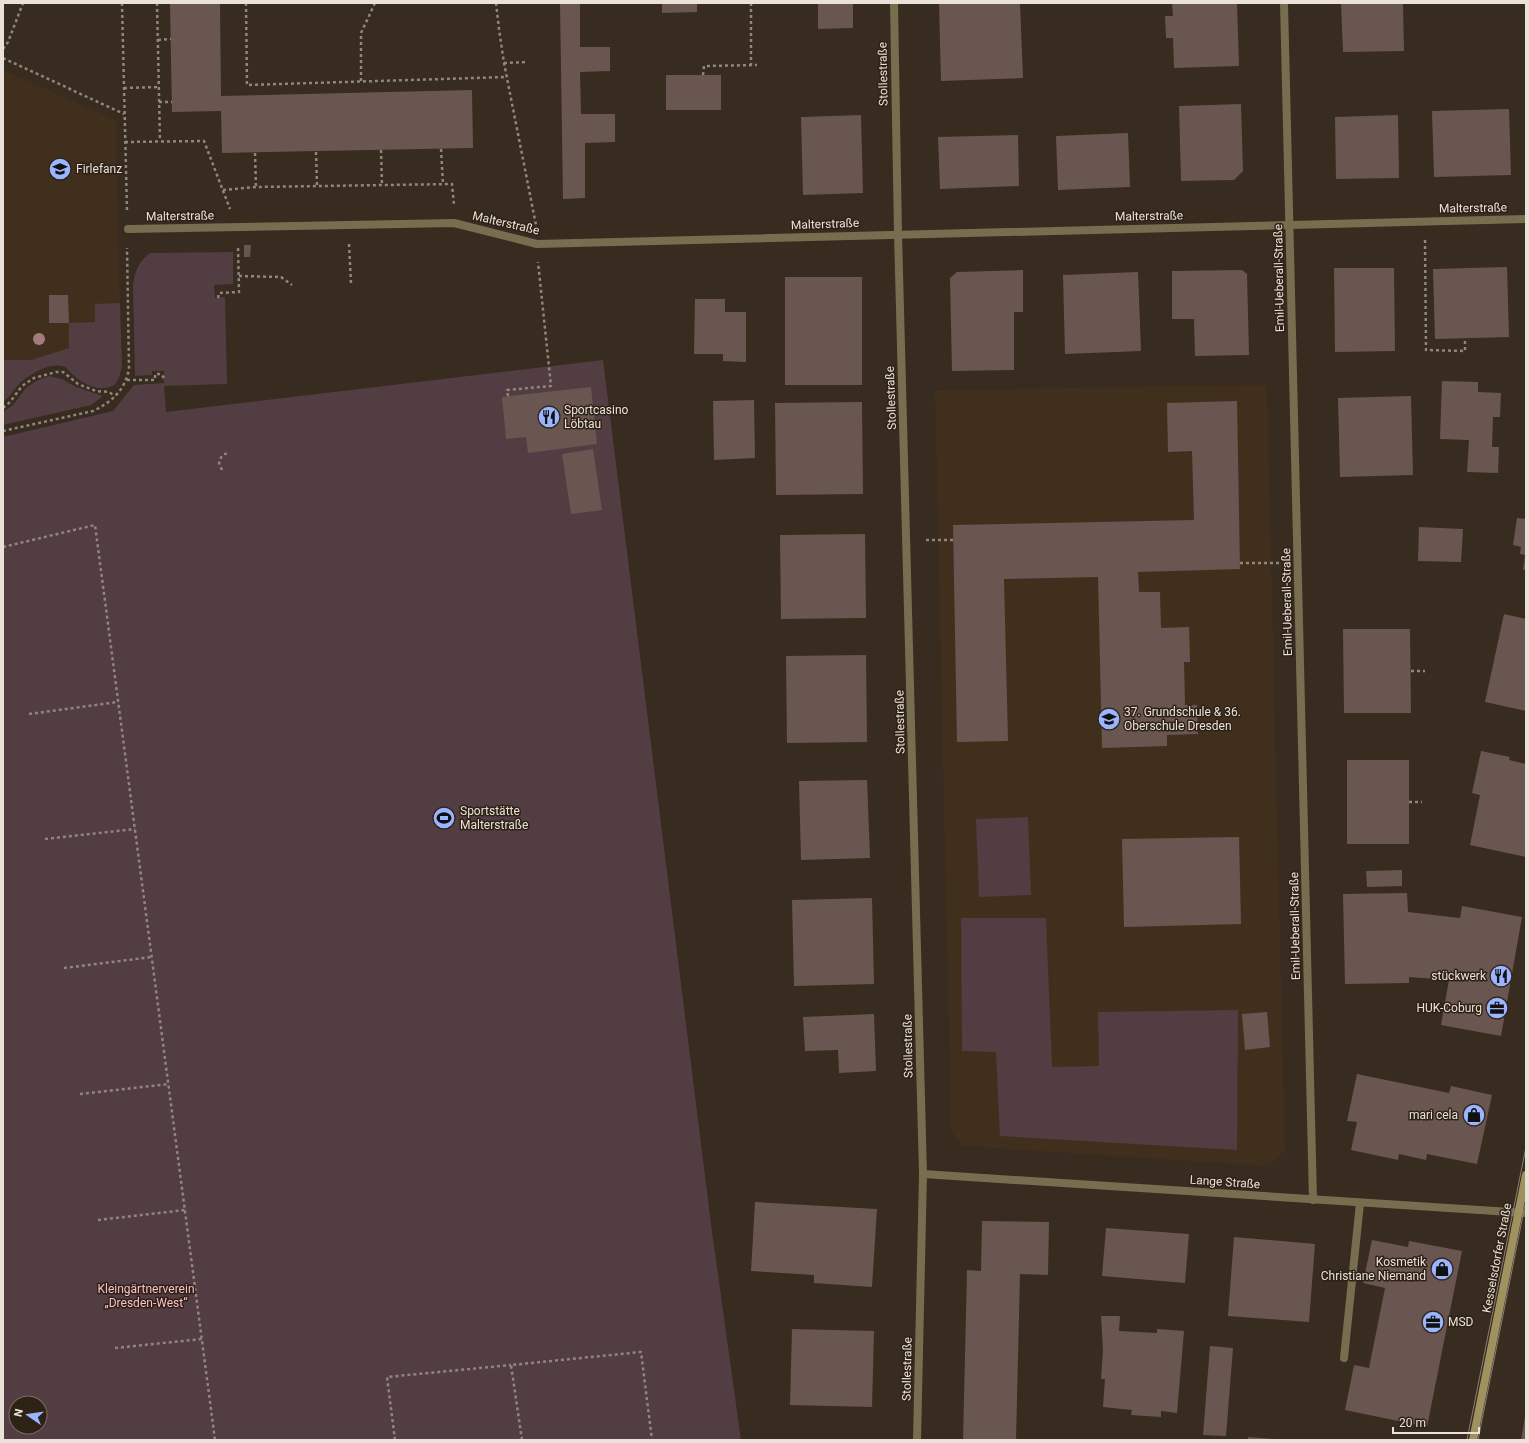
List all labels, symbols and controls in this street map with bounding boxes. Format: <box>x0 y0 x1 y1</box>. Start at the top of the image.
street label: Stollestraße <box>875 42 891 106</box>
school or university icon: Firlefanz <box>47 156 73 182</box>
place label: Firlefanz <box>76 162 122 176</box>
street label: Malterstraße <box>1439 200 1507 216</box>
street label: Malterstraße <box>146 208 214 224</box>
street label: Malterstraße <box>1115 208 1183 224</box>
street label: Malterstraße <box>471 209 541 237</box>
street label: Malterstraße <box>791 216 859 232</box>
street label: Emil-Ueberall-Straße <box>1271 224 1287 332</box>
street label: Stollestraße <box>883 366 899 430</box>
place label: Sportcasino Löbtau <box>564 403 629 431</box>
restaurant icon: Sportcasino Löbtau <box>536 404 562 430</box>
street label: Emil-Ueberall-Straße <box>1279 548 1295 656</box>
street label: Stollestraße <box>892 690 908 754</box>
place label: 37. Grundschule & 36. Oberschule Dresden <box>1124 705 1241 733</box>
school or university icon: 37. Grundschule & 36. Oberschule Dresden <box>1096 706 1122 732</box>
place label: Sportstätte Malterstraße <box>460 804 528 832</box>
sports icon: Sportstätte Malterstraße <box>431 805 457 831</box>
street label: Emil-Ueberall-Straße <box>1287 872 1303 980</box>
restaurant icon: stückwerk <box>1488 963 1514 989</box>
place label: stückwerk <box>1431 969 1487 983</box>
office icon: HUK-Coburg <box>1484 995 1510 1021</box>
place label: HUK-Coburg <box>1416 1001 1482 1015</box>
street label: Stollestraße <box>900 1014 916 1078</box>
shop icon: mari cela <box>1461 1102 1487 1128</box>
place label: mari cela <box>1409 1108 1458 1122</box>
street label: Lange Straße <box>1189 1173 1261 1191</box>
street label: Kesselsdorfer Straße <box>1479 1202 1515 1314</box>
place label: Kosmetik Christiane Niemand <box>1321 1255 1427 1283</box>
shop icon: Kosmetik Christiane Niemand <box>1429 1256 1455 1282</box>
park label: Kleingärtnerverein „Dresden-West“ <box>97 1282 195 1310</box>
office icon: MSD <box>1420 1309 1446 1335</box>
place label: MSD <box>1448 1315 1474 1329</box>
street label: Stollestraße <box>899 1337 915 1401</box>
north arrow <box>8 1395 48 1435</box>
text: N <box>12 1407 26 1418</box>
scale bar <box>1393 1409 1479 1435</box>
text: 20 m <box>1399 1416 1426 1430</box>

